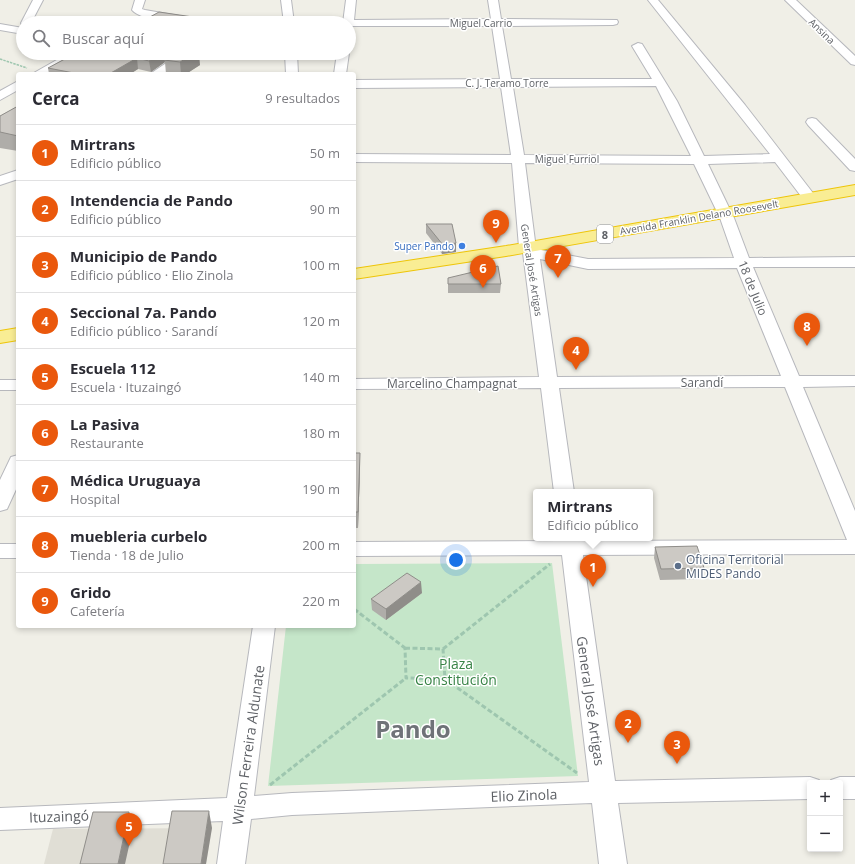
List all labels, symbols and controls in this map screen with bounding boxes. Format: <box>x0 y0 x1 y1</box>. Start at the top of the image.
street label: Ansina <box>806 15 838 47</box>
search box <box>16 16 356 60</box>
street label: Miguel Carrio <box>450 16 512 30</box>
icon: search <box>30 27 52 49</box>
text: Buscar aquí <box>62 28 144 48</box>
street label: C. J. Teramo Torre <box>465 76 549 90</box>
text: Cerca <box>32 87 80 110</box>
text: 9 resultados <box>265 89 340 107</box>
text: Mirtrans <box>70 134 135 154</box>
text: 1 <box>41 144 49 162</box>
text: 50 m <box>310 144 340 162</box>
street label: Miguel Furriol <box>535 152 599 166</box>
text: Edificio público <box>70 154 161 172</box>
text: Intendencia de Pando <box>70 190 233 210</box>
street label: Avenida Franklin Delano Roosevelt <box>619 196 780 238</box>
text: 2 <box>41 200 49 218</box>
text: 90 m <box>310 200 340 218</box>
text: Edificio público <box>70 210 161 228</box>
pin: 9 <box>483 210 509 243</box>
street label: General José Artigas <box>518 223 546 317</box>
road number: 8 <box>597 225 613 243</box>
place label: Super Pando <box>394 239 454 253</box>
marker: Super Pando <box>457 241 467 251</box>
pin: 7 <box>545 245 571 278</box>
text: Municipio de Pando <box>70 246 217 266</box>
pin: 6 <box>470 255 496 288</box>
text: 3 <box>41 256 49 274</box>
text: 100 m <box>302 256 340 274</box>
street label: 18 de Julio <box>734 258 772 318</box>
text: Edificio público · Elio Zinola <box>70 266 233 284</box>
text: Seccional 7a. Pando <box>70 302 217 322</box>
text: 4 <box>41 312 49 330</box>
text: 120 m <box>302 312 340 330</box>
pin: 8 <box>794 313 820 346</box>
text: Edificio público · Sarandí <box>70 322 218 340</box>
pin: 4 <box>563 337 589 370</box>
text: Escuela 112 <box>70 358 156 378</box>
text: 5 <box>41 368 49 386</box>
text: 140 m <box>302 368 340 386</box>
street label: Sarandí <box>681 374 724 391</box>
street label: Marcelino Champagnat <box>387 375 517 392</box>
text: Escuela · Ituzaingó <box>70 378 181 396</box>
text: La Pasiva <box>70 414 140 434</box>
text: 6 <box>41 424 49 442</box>
text: 180 m <box>302 424 340 442</box>
text: Restaurante <box>70 434 144 452</box>
text: Médica Uruguaya <box>70 470 201 490</box>
text: 7 <box>41 480 49 498</box>
text: 190 m <box>302 480 340 498</box>
popup <box>533 489 653 541</box>
text: Hospital <box>70 490 120 508</box>
text: Mirtrans <box>547 496 613 516</box>
text: Edificio público <box>547 516 639 534</box>
text: muebleria curbelo <box>70 526 207 546</box>
text: 8 <box>41 536 49 554</box>
text: 200 m <box>302 536 340 554</box>
text: Tienda · 18 de Julio <box>70 546 184 564</box>
your location <box>446 550 466 570</box>
place label: Oficina Territorial MIDES Pando <box>686 551 784 582</box>
pin: 1 <box>580 554 606 587</box>
marker: Oficina Territorial MIDES Pando <box>673 561 683 571</box>
text: Grido <box>70 582 111 602</box>
text: 9 <box>41 592 49 610</box>
text: 220 m <box>302 592 340 610</box>
text: Cafetería <box>70 602 125 620</box>
street label: General José Artigas <box>572 635 610 767</box>
park label: Plaza Constitución <box>415 654 497 689</box>
street label: Wilson Ferreira Aldunate <box>227 664 269 826</box>
pin: 2 <box>615 710 641 743</box>
district label: Pando <box>375 712 451 745</box>
pin: 3 <box>664 731 690 764</box>
map controls <box>807 780 843 852</box>
button: + <box>807 780 843 816</box>
street label: Elio Zinola <box>490 784 558 806</box>
street label: Ituzaingó <box>29 805 89 827</box>
pin: 5 <box>116 813 142 846</box>
button: − <box>807 816 843 852</box>

